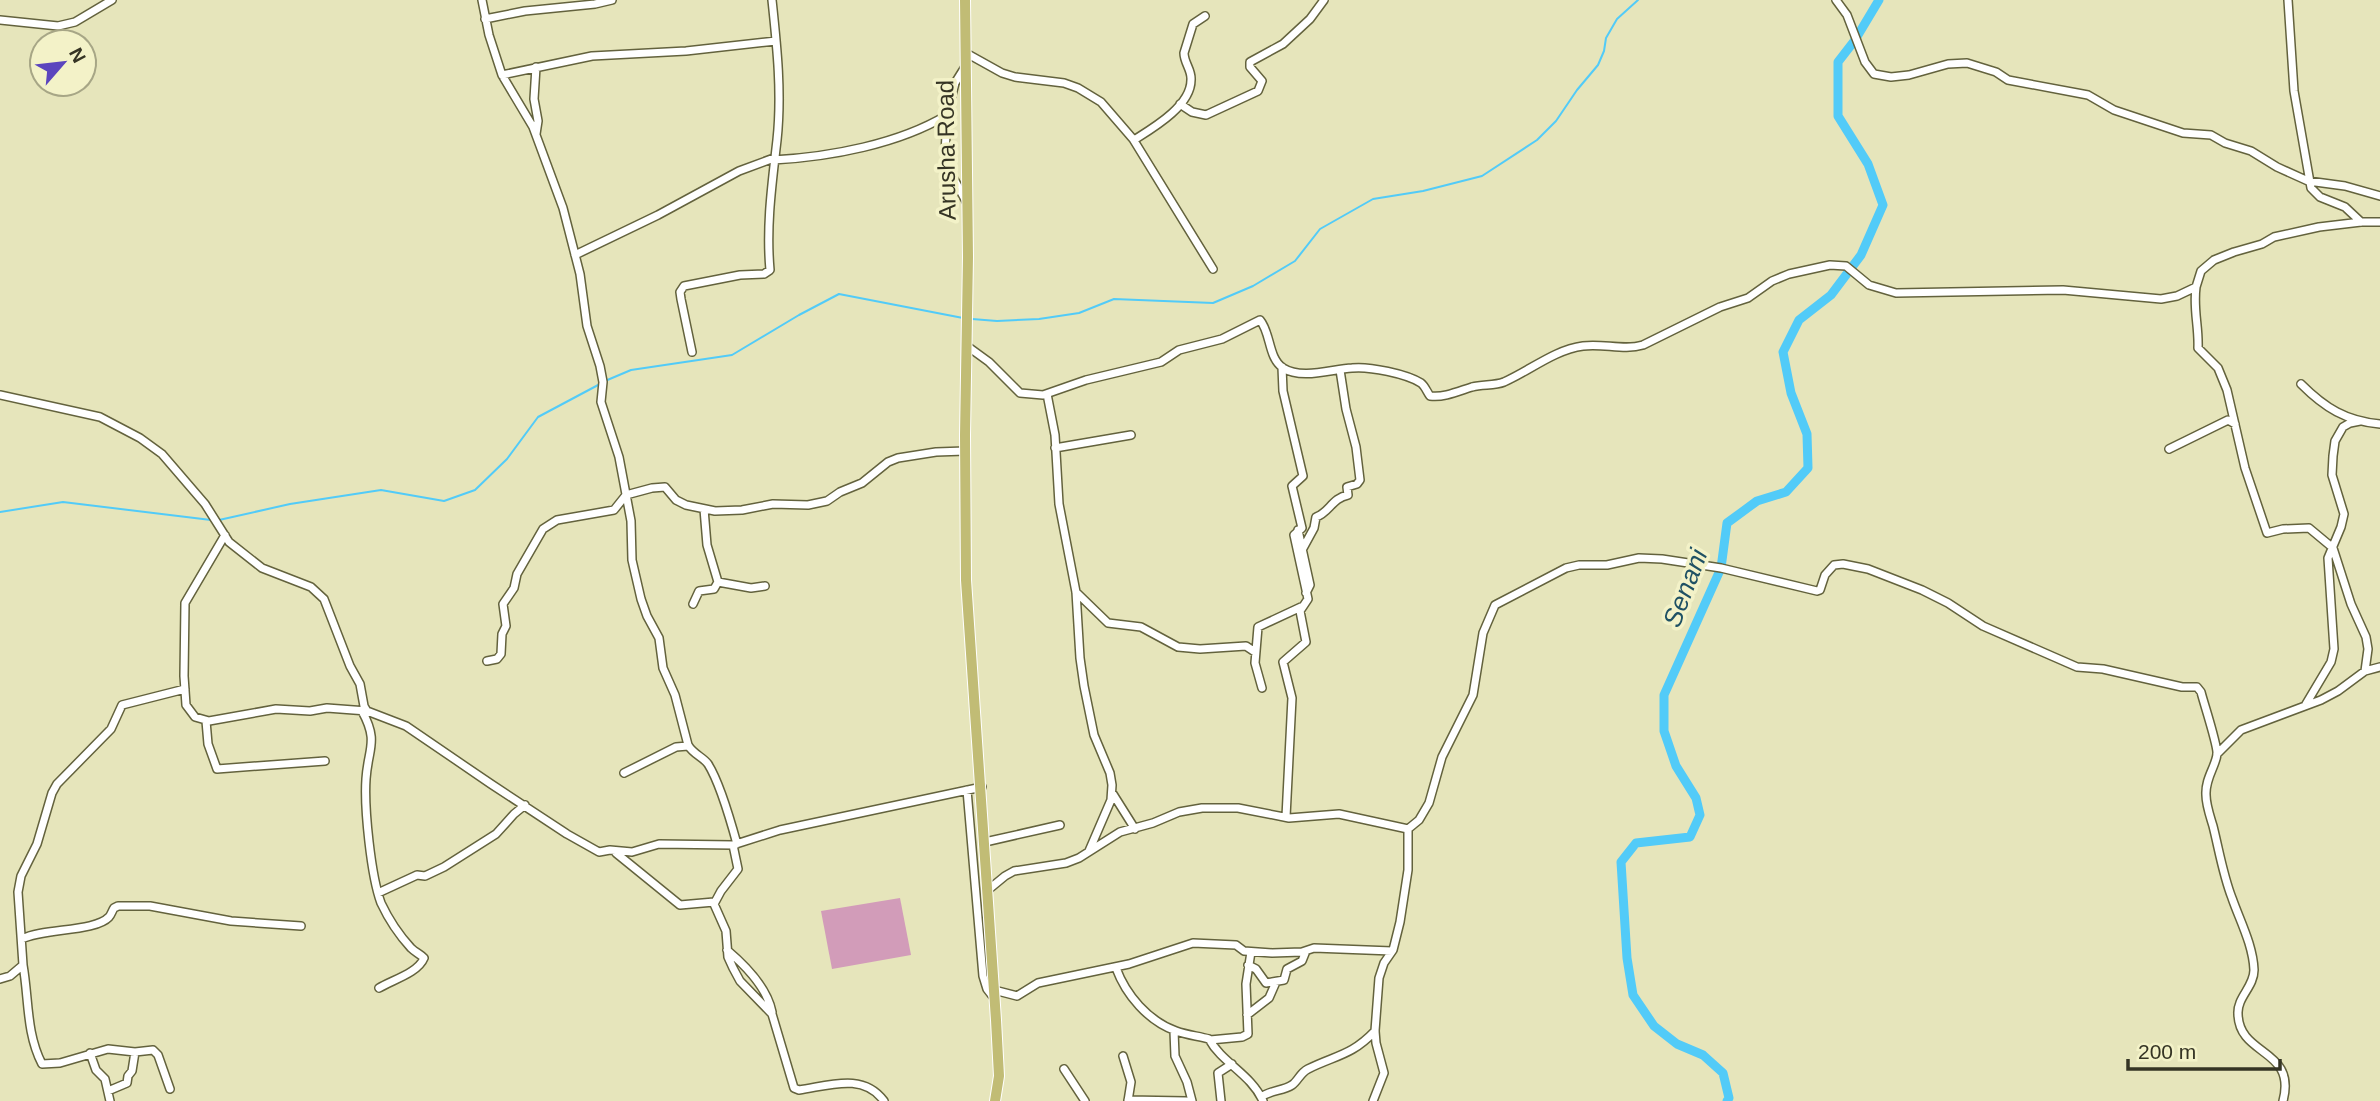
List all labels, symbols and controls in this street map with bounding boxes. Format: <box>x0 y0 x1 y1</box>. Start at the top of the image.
north arrow <box>28 28 98 98</box>
text: N <box>65 44 90 66</box>
street label: Arusha Road <box>931 80 961 220</box>
water label: Senani <box>1656 544 1714 631</box>
scale bar <box>2128 1028 2280 1072</box>
text: 200 m <box>2138 1040 2196 1063</box>

